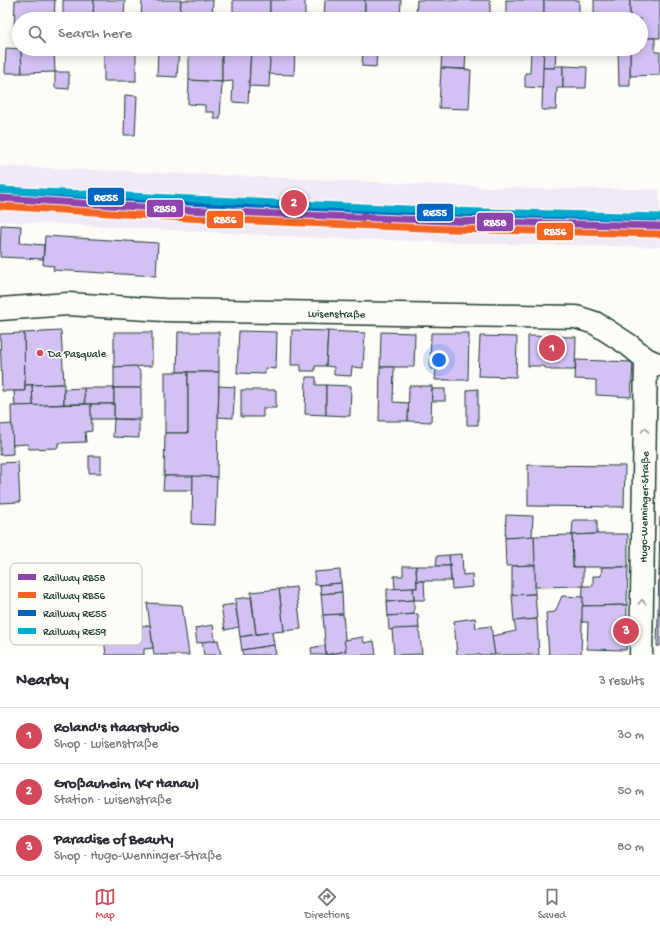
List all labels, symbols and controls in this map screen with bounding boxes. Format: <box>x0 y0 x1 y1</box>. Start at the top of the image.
search box <box>12 12 648 56</box>
icon: search <box>26 23 48 45</box>
text: Search here <box>58 25 132 43</box>
line badge: RE55 <box>87 187 125 206</box>
pin: 2 <box>281 188 307 218</box>
text: RE55 <box>93 193 118 205</box>
line badge: RB58 <box>146 199 184 218</box>
line badge: RE55 <box>416 203 454 222</box>
text: RB58 <box>152 204 177 216</box>
text: RE55 <box>422 208 447 220</box>
line badge: RB56 <box>206 210 244 229</box>
line badge: RB58 <box>476 212 514 232</box>
text: RB56 <box>213 215 237 227</box>
text: RB58 <box>482 218 507 230</box>
line badge: RB56 <box>536 222 574 241</box>
text: RB56 <box>543 227 567 239</box>
street label: Luisenstraße <box>308 308 366 321</box>
pin: 1 <box>539 333 565 363</box>
marker: Da Pasquale <box>35 348 45 358</box>
place label: Da Pasquale <box>47 349 106 361</box>
your location <box>429 350 449 370</box>
one-way arrow <box>641 427 649 433</box>
street label: Hugo-Wenninger-Straße <box>639 451 652 563</box>
legend <box>10 563 142 645</box>
text: Railway RB58 <box>43 573 106 585</box>
text: Railway RB56 <box>43 591 105 603</box>
one-way arrow <box>638 599 646 605</box>
text: Railway RE55 <box>43 609 107 621</box>
pin: 3 <box>613 616 639 646</box>
text: Railway RE59 <box>43 627 107 639</box>
text: Nearby <box>16 671 69 691</box>
text: 3 results <box>599 674 644 689</box>
text: Roland's Haarstudio <box>54 719 179 737</box>
text: 1 <box>26 728 32 743</box>
text: 30 m <box>618 728 644 743</box>
text: Shop · Luisenstraße <box>54 737 158 752</box>
text: Großauheim (Kr Hanau) <box>54 775 199 793</box>
text: 2 <box>26 784 32 799</box>
text: 50 m <box>617 784 644 799</box>
text: Station · Luisenstraße <box>54 793 172 808</box>
text: Paradise of Beauty <box>54 831 173 849</box>
text: 3 <box>26 840 32 855</box>
text: 80 m <box>617 840 644 855</box>
text: Shop · Hugo-Wenninger-Straße <box>54 849 222 864</box>
tab: Map <box>94 886 116 922</box>
tab: Directions <box>305 886 349 922</box>
tab: Saved <box>538 886 566 922</box>

